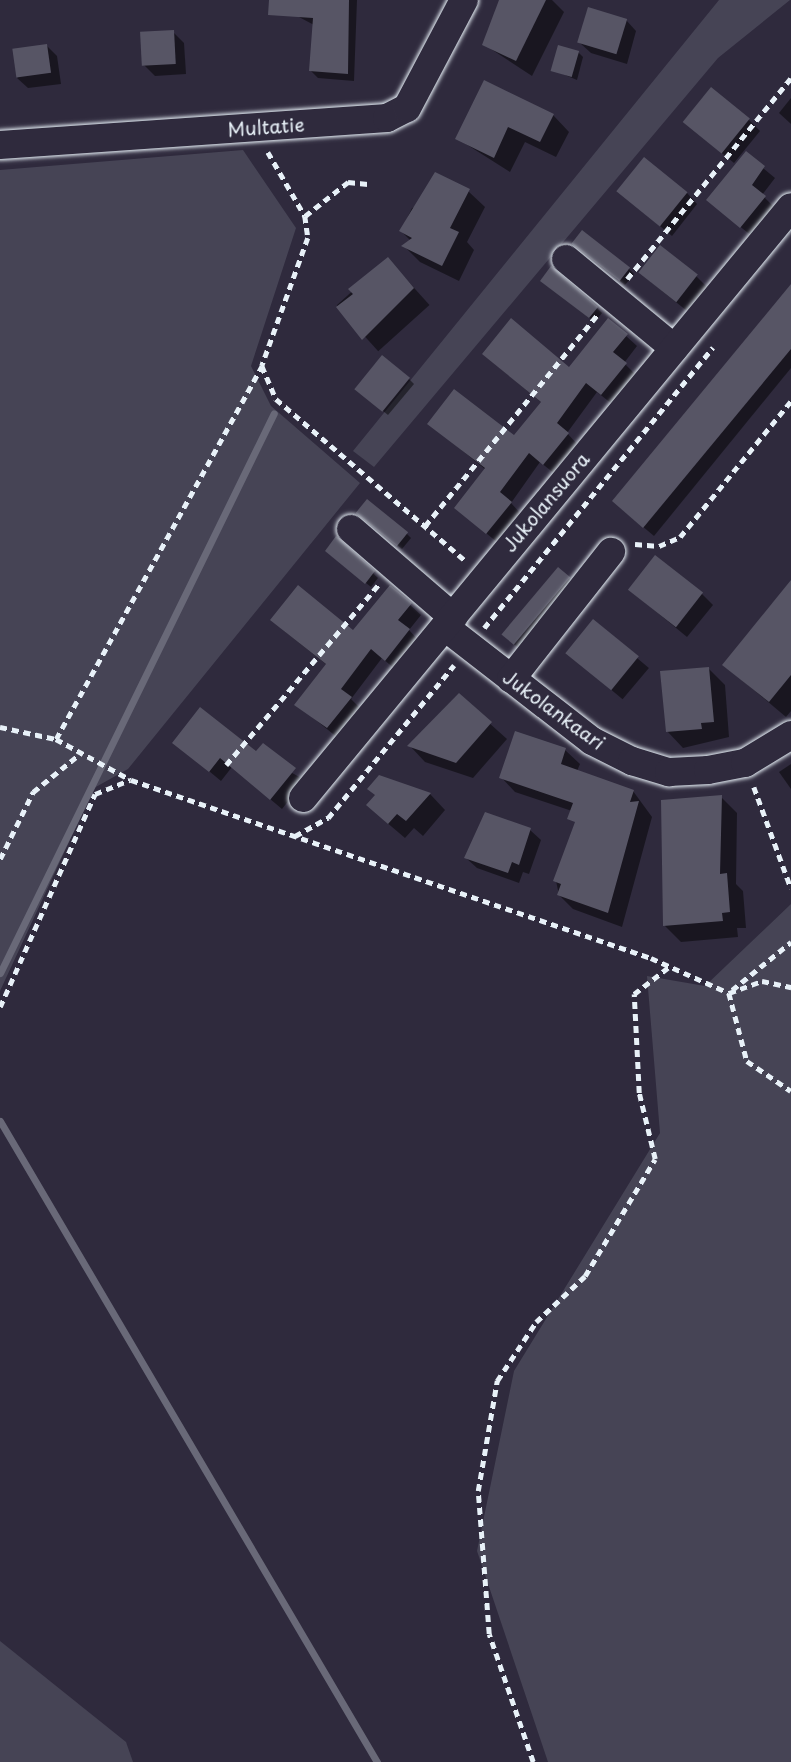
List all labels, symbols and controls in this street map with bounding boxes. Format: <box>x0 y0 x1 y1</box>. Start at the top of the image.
street label: Multatie <box>227 113 305 141</box>
street label: Jukolansuora <box>498 448 594 556</box>
street label: Jukolankaari <box>499 665 609 755</box>

